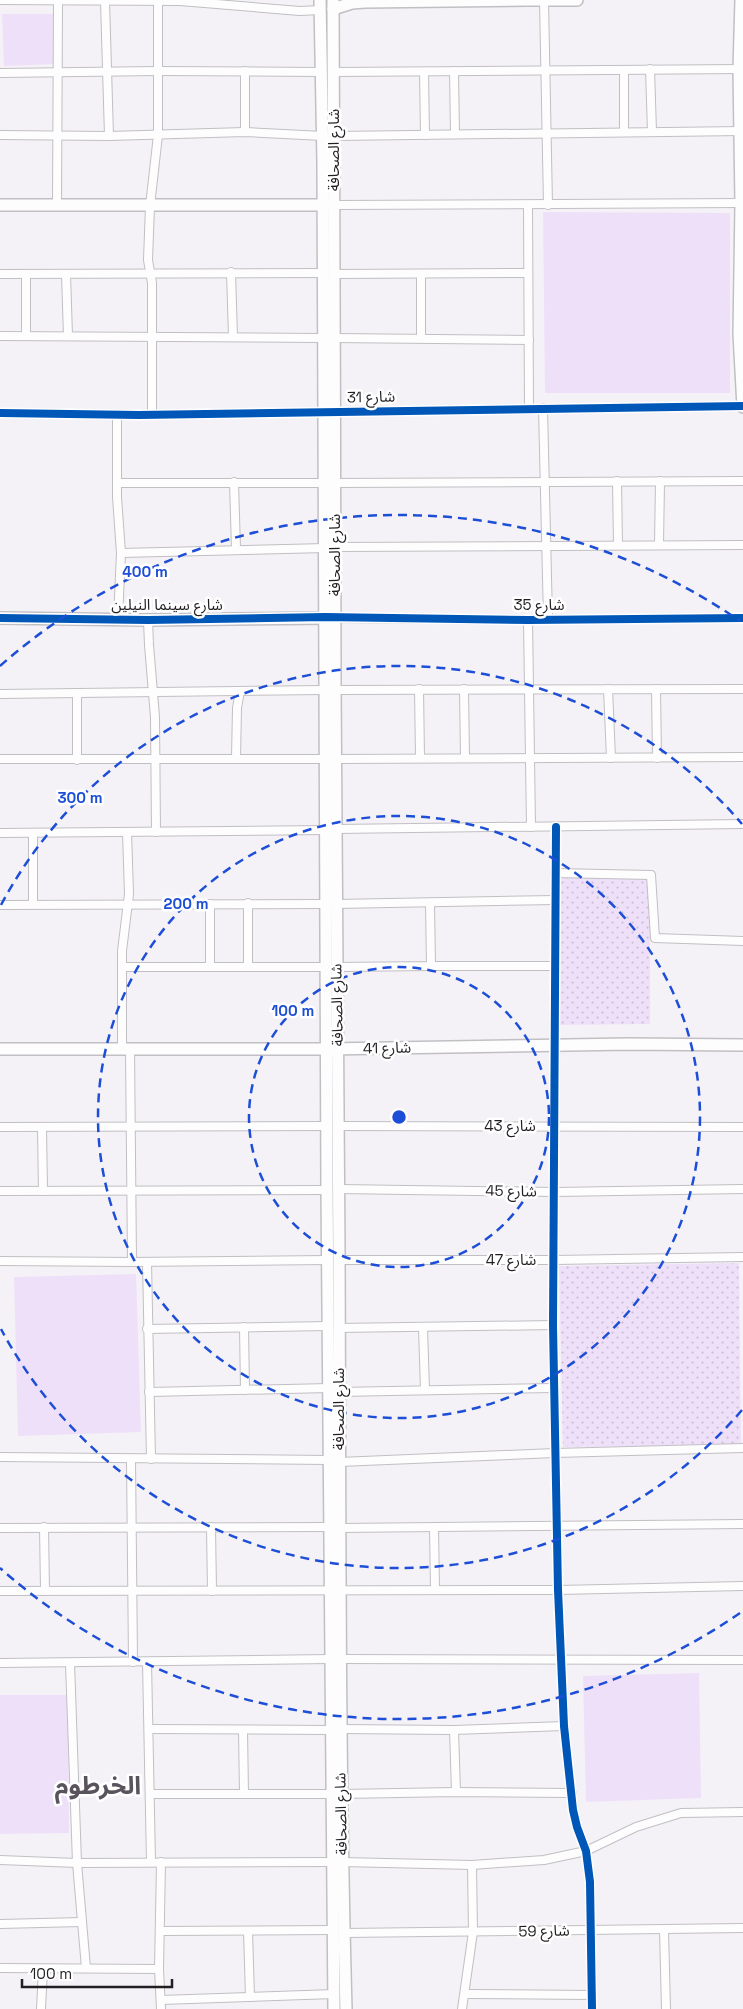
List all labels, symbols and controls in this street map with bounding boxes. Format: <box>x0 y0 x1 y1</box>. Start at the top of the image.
street label: شارع الصحافة <box>324 108 346 191</box>
street label: شارع 31 <box>347 387 396 409</box>
street label: شارع الصحافة <box>325 513 347 596</box>
text: 400 m <box>122 562 168 581</box>
street label: شارع سينما النيلين <box>111 595 223 617</box>
street label: شارع 35 <box>513 595 565 617</box>
text: 300 m <box>57 788 103 807</box>
text: 200 m <box>164 894 208 913</box>
street label: شارع الصحافة <box>326 963 350 1047</box>
text: 100 m <box>272 1001 314 1020</box>
street label: شارع 41 <box>363 1038 412 1060</box>
centre of rings <box>390 1108 408 1126</box>
street label: شارع 43 <box>484 1116 536 1138</box>
street label: شارع 45 <box>485 1181 537 1203</box>
street label: شارع 47 <box>486 1250 536 1272</box>
street label: شارع الصحافة <box>329 1367 351 1450</box>
district label: الخرطوم <box>55 1769 141 1804</box>
street label: شارع الصحافة <box>330 1772 354 1856</box>
street label: شارع 59 <box>518 1921 570 1943</box>
scale bar <box>22 1956 172 1988</box>
text: 100 m <box>30 1964 72 1983</box>

